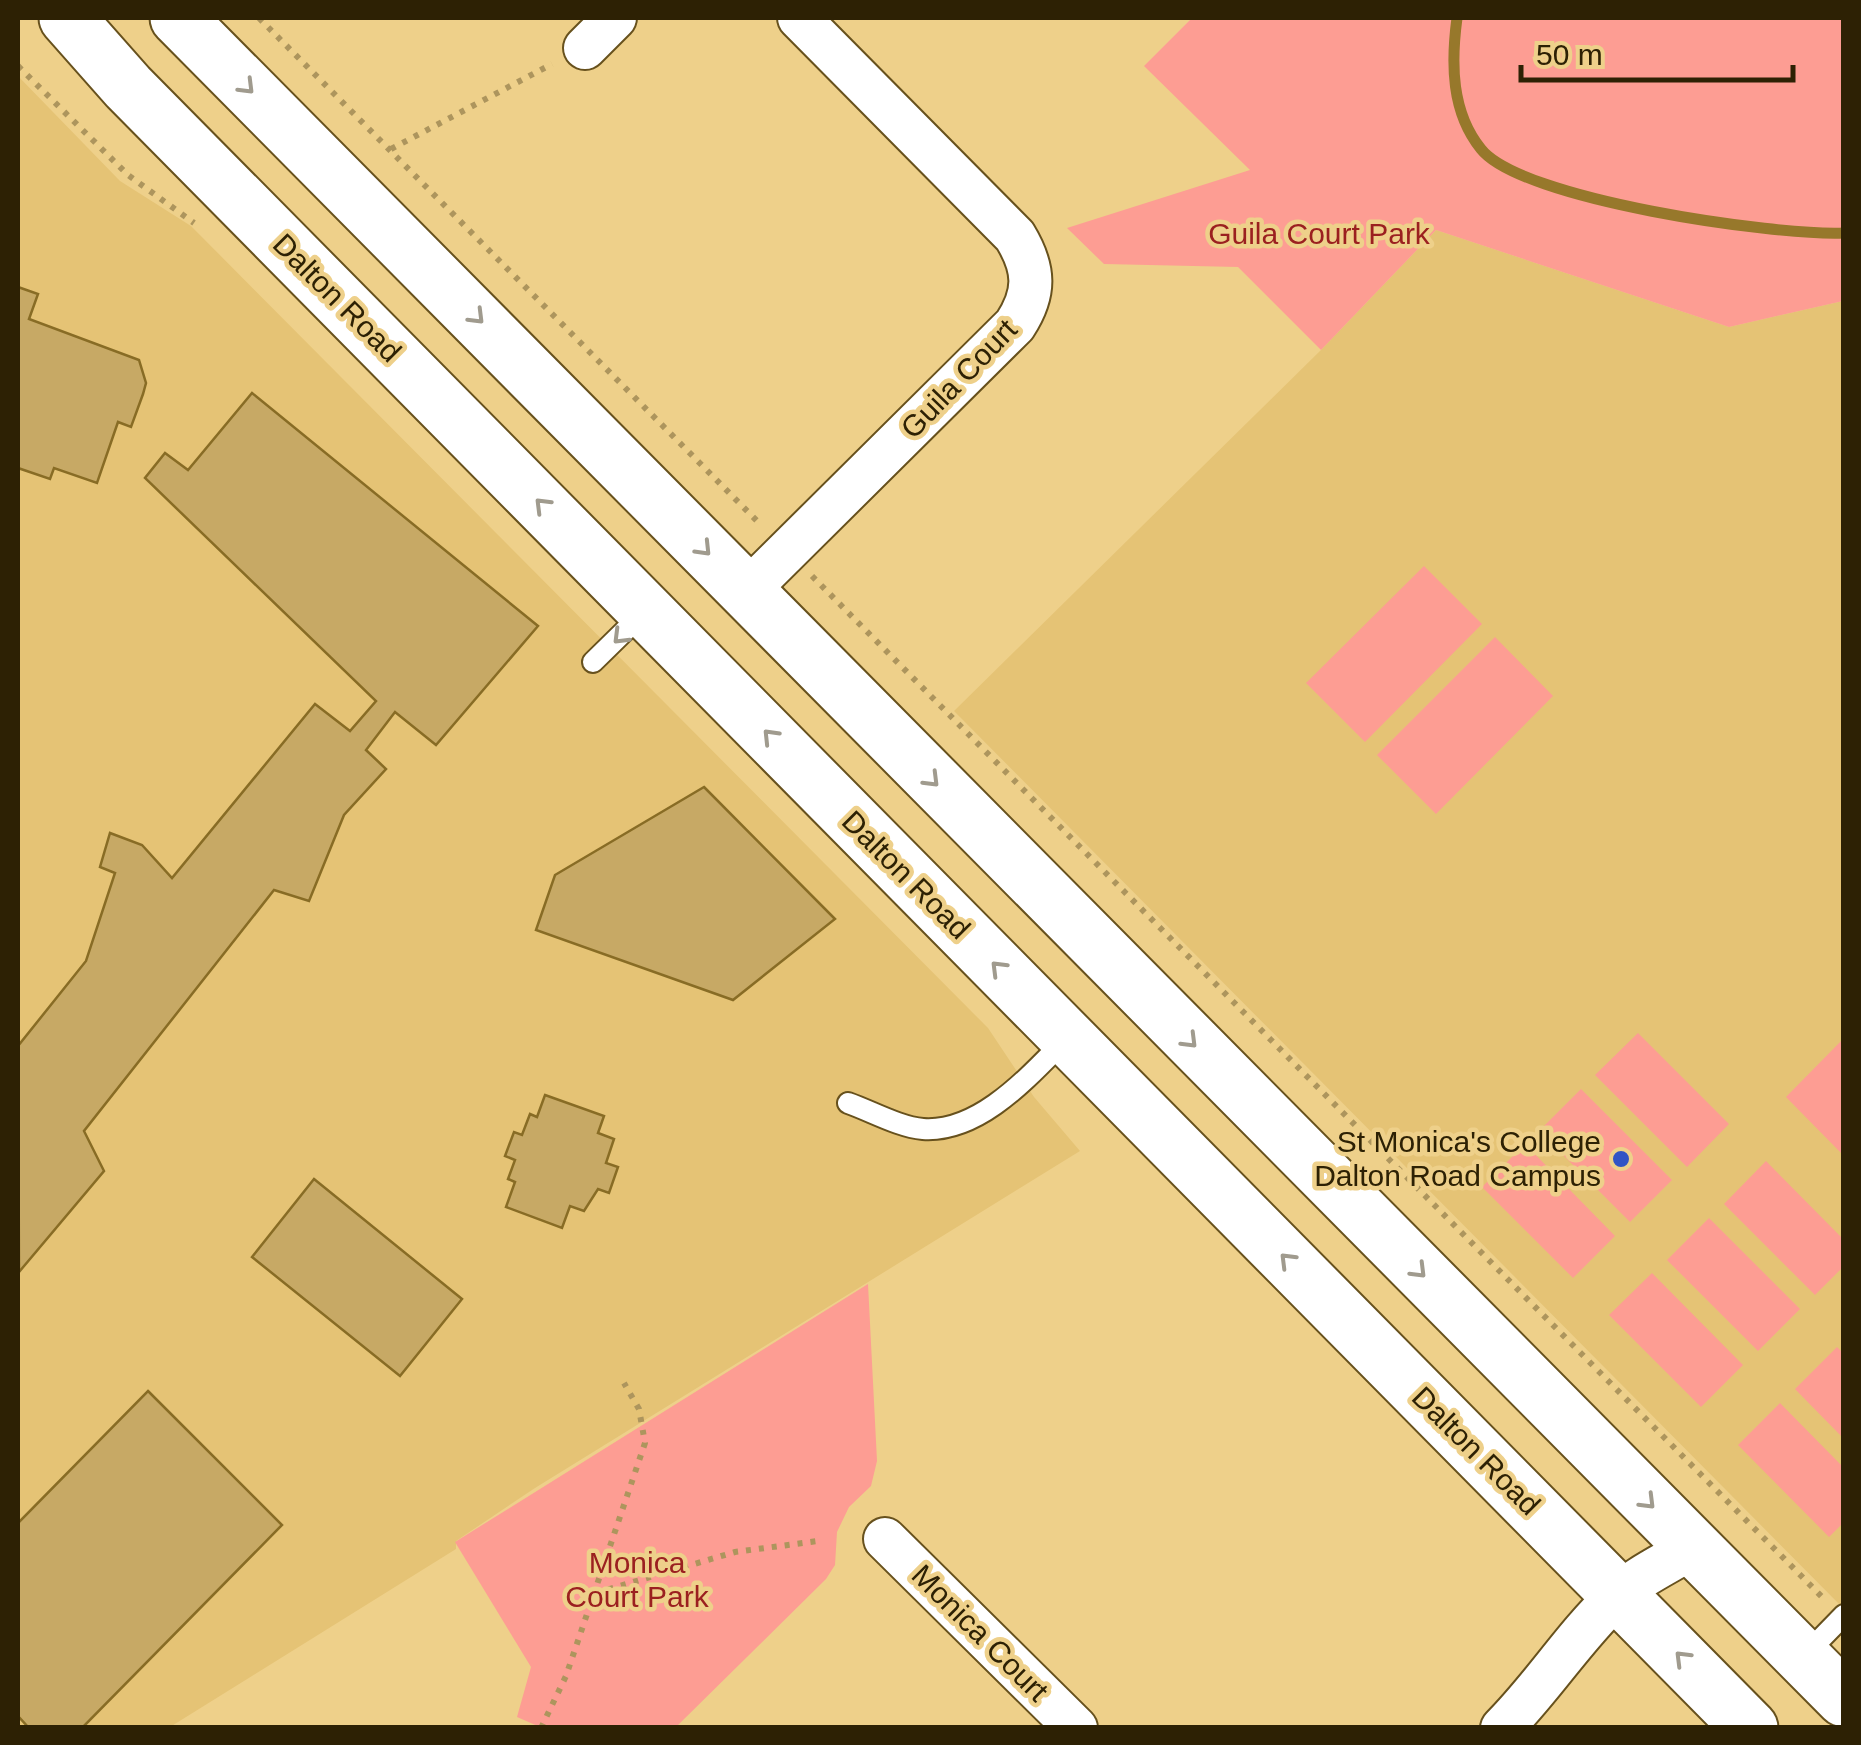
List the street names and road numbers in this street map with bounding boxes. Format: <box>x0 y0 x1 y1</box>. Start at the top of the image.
street label: Dalton Road <box>267 227 408 368</box>
street label: Guila Court <box>894 312 1024 445</box>
street label: Dalton Road <box>836 804 977 945</box>
street label: Dalton Road <box>1406 1380 1547 1521</box>
street label: Monica Court <box>906 1558 1056 1708</box>

